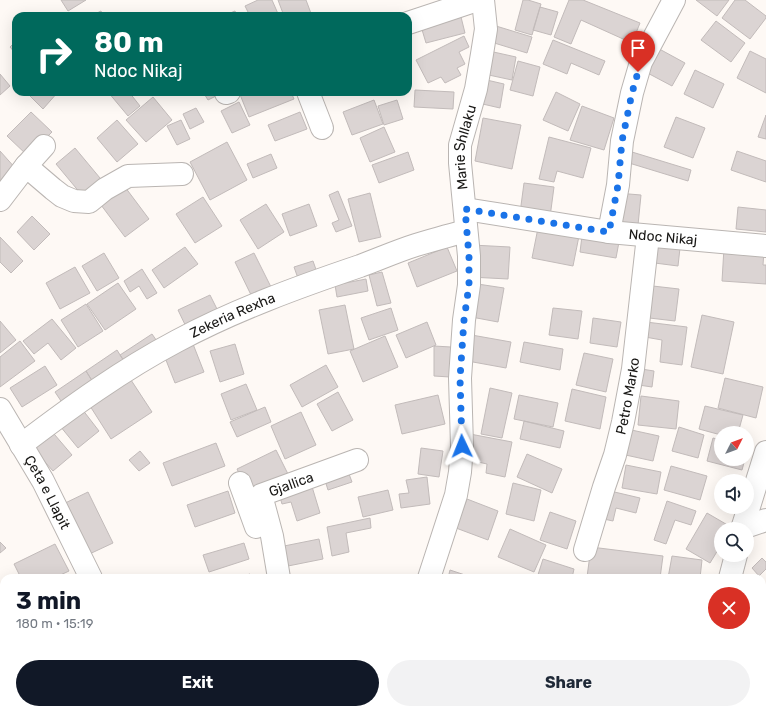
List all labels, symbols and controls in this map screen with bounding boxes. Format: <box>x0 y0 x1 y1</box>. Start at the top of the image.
text: 80 m <box>94 26 164 59</box>
icon: right <box>28 28 80 80</box>
pin <box>621 31 655 72</box>
icon: arrive <box>627 37 649 59</box>
text: Ndoc Nikaj <box>94 60 183 82</box>
street label: Marie Shllaku <box>451 103 480 191</box>
street label: Ndoc Nikaj <box>628 225 698 248</box>
street label: Zekeria Rexha <box>187 289 277 341</box>
street label: Petro Marko <box>612 357 643 436</box>
position arrow <box>441 425 483 467</box>
north arrow <box>714 426 754 466</box>
map controls <box>714 426 754 562</box>
street label: Çeta e Llapit <box>21 452 74 533</box>
street label: Gjallica <box>266 468 316 500</box>
button: sound <box>714 474 754 514</box>
button: search <box>714 522 754 562</box>
text: 3 min <box>16 587 81 615</box>
button: close <box>708 587 750 629</box>
text: 180 m · 15:19 <box>16 616 93 631</box>
button: Exit <box>16 660 379 706</box>
button: Share <box>387 660 750 706</box>

